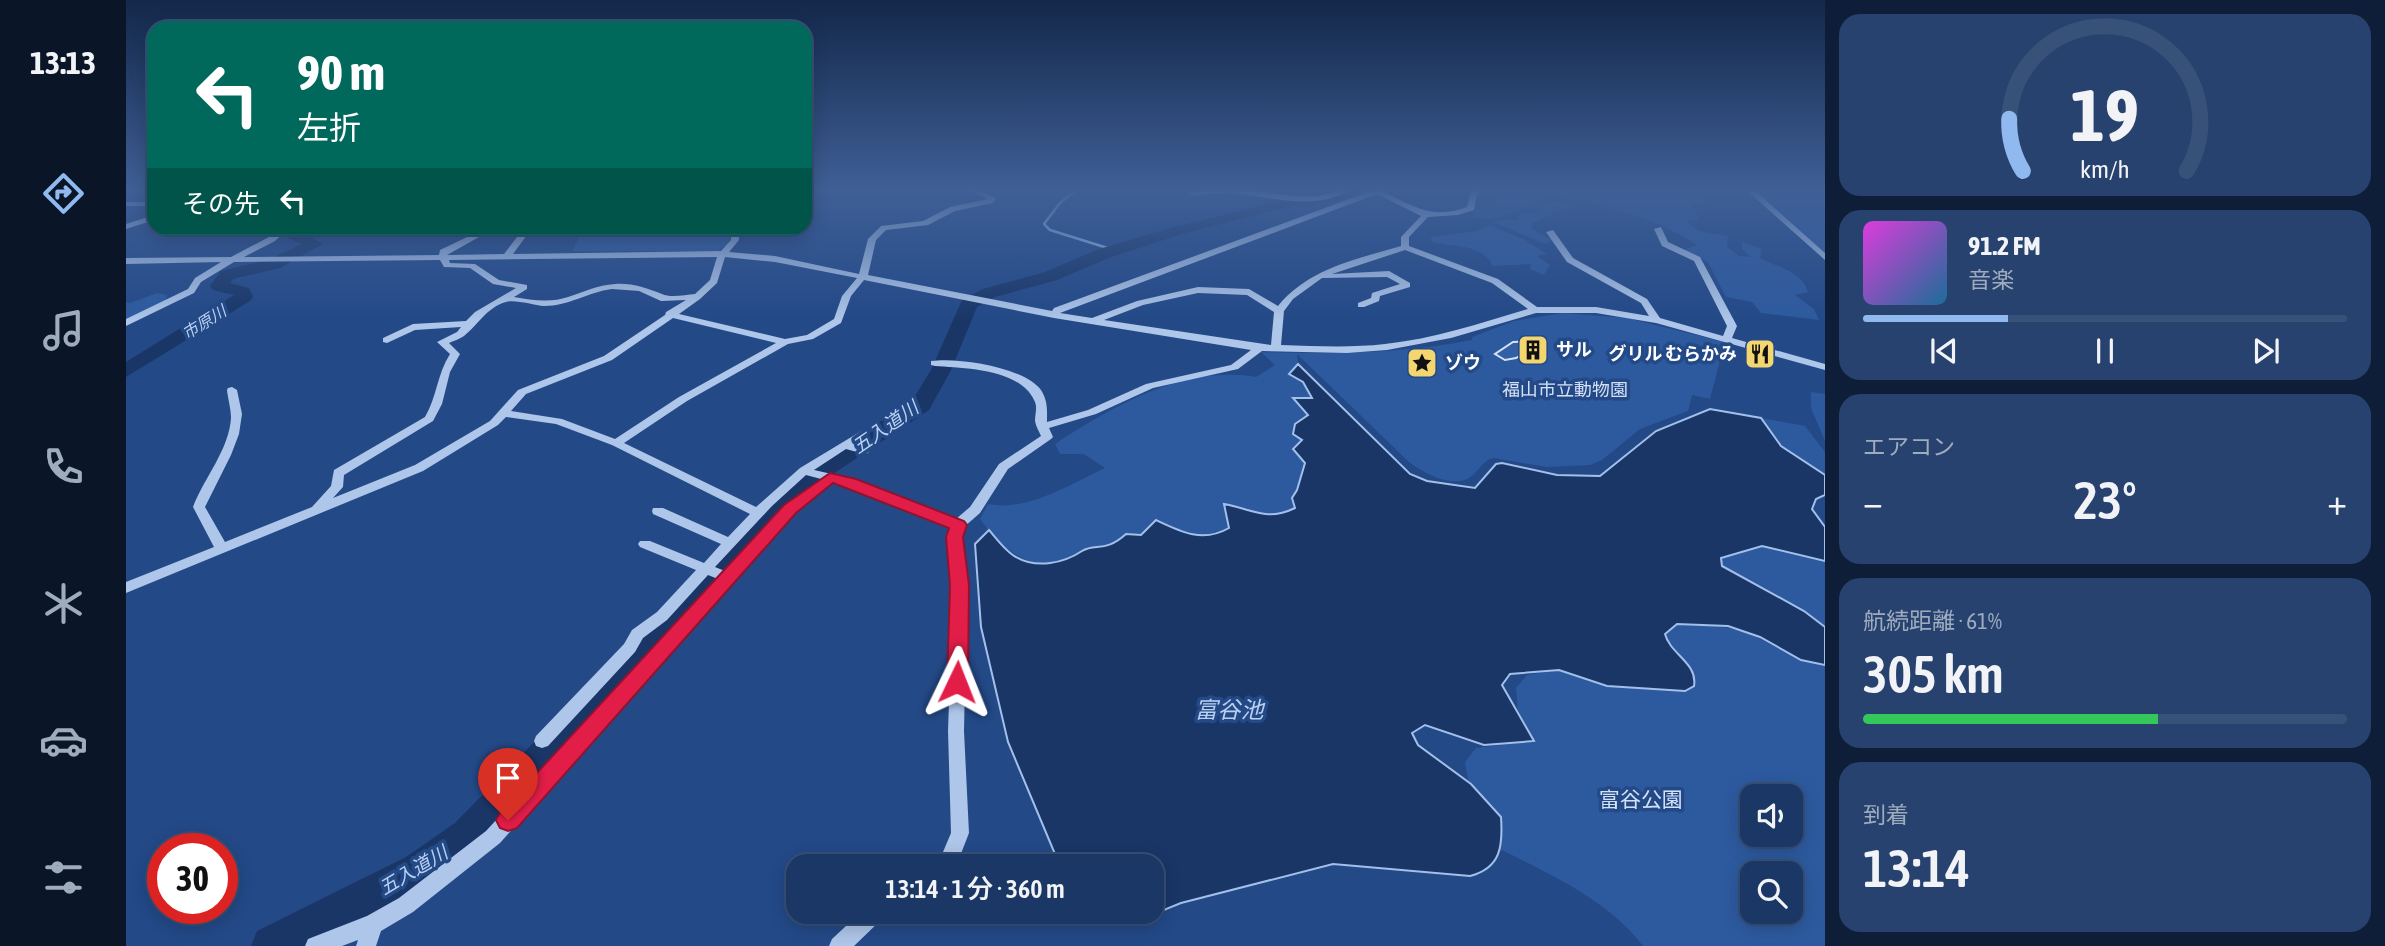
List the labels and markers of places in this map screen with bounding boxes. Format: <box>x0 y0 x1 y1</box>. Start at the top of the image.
building icon: サル <box>1516 333 1550 367</box>
restaurant icon: グリル むらかみ <box>1743 337 1777 371</box>
place label: サル <box>1556 339 1592 360</box>
place label: グリル むらかみ <box>1609 343 1737 364</box>
place icon: ゾウ <box>1405 346 1439 380</box>
place label: ゾウ <box>1445 352 1481 373</box>
pin <box>478 748 538 820</box>

